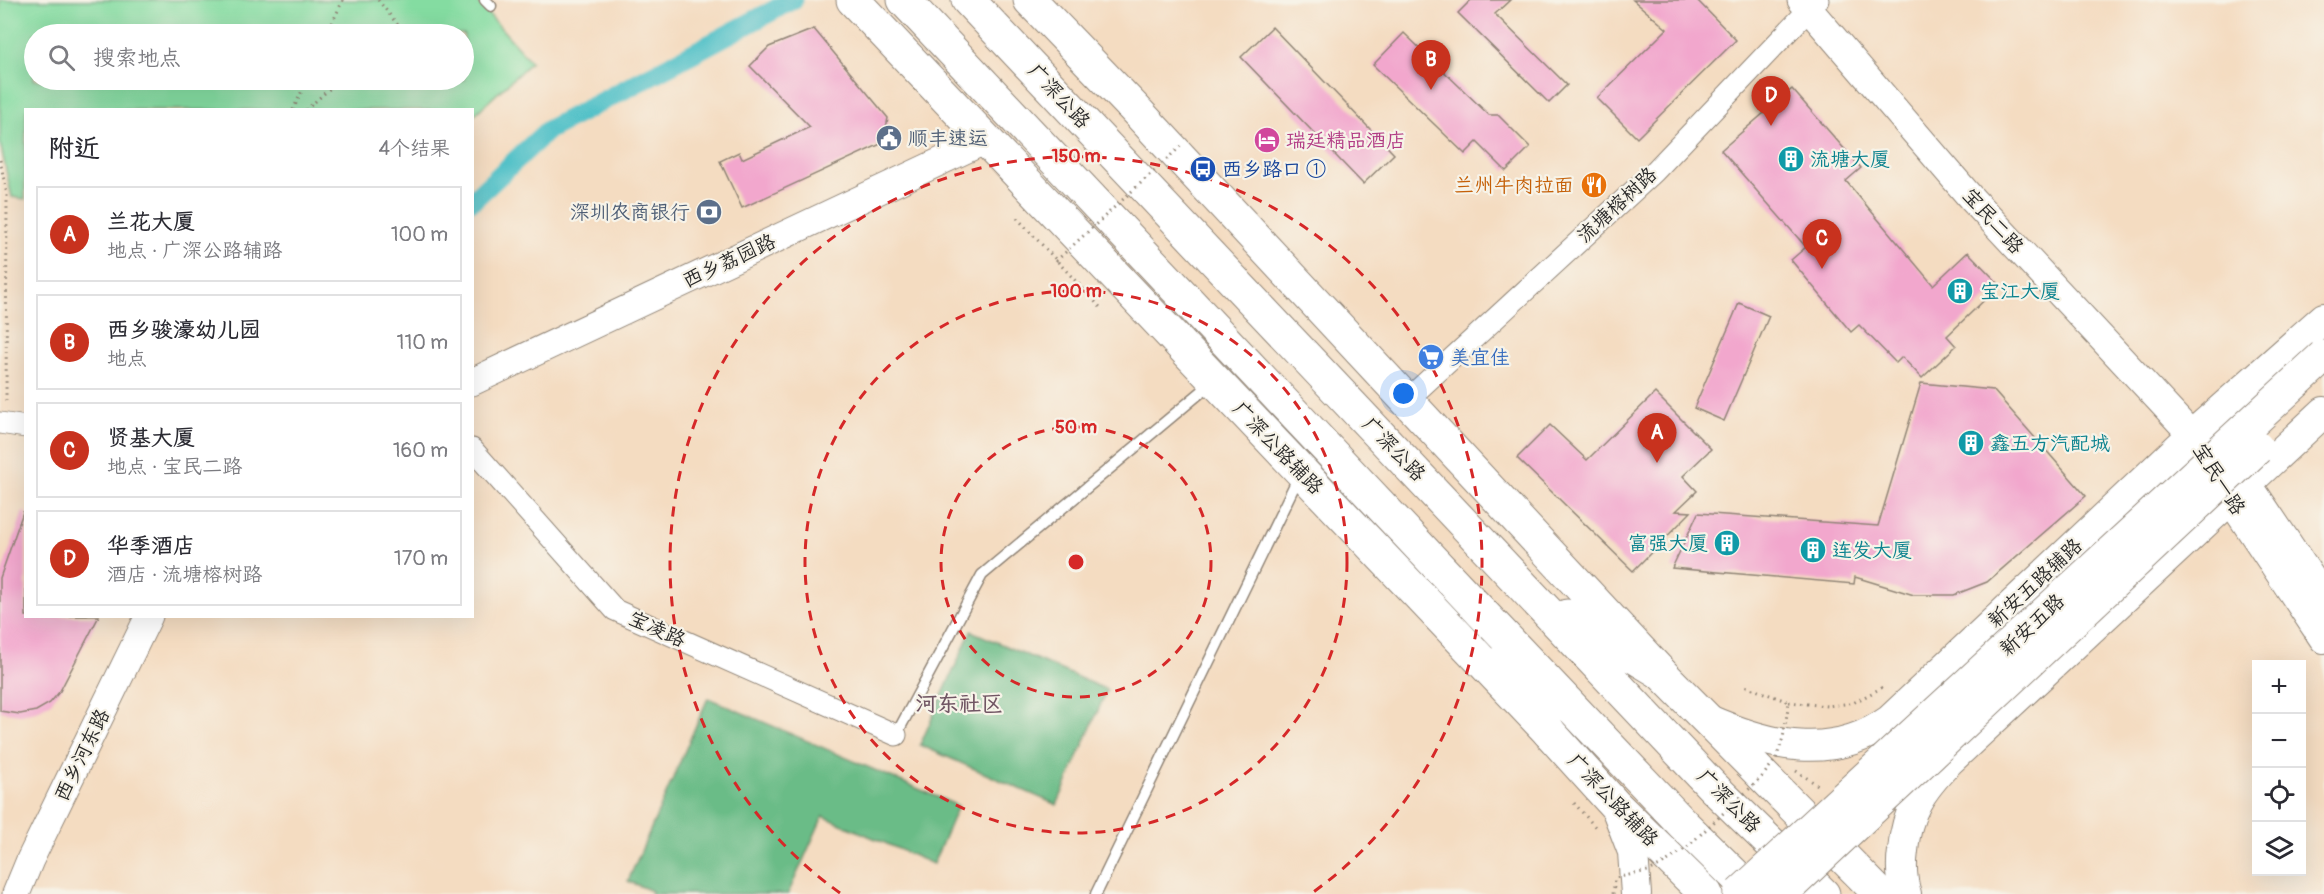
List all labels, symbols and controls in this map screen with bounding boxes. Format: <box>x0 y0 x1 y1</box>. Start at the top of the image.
search box <box>24 24 474 90</box>
pin: B <box>1412 40 1450 90</box>
icon: search <box>45 41 78 74</box>
text: 搜索地点 <box>93 44 181 72</box>
street label: 广深公路 <box>1023 58 1096 135</box>
pin: D <box>1752 76 1790 126</box>
public building icon: 顺丰速运 <box>874 123 904 153</box>
hotel icon: 瑞廷精品酒店 <box>1252 125 1282 155</box>
place label: 顺丰速运 <box>908 126 988 151</box>
place label: 瑞廷精品酒店 <box>1286 128 1406 153</box>
text: 附近 <box>48 133 100 165</box>
text: 4个结果 <box>378 136 450 161</box>
building icon: 流塘大厦 <box>1776 144 1806 174</box>
text: 150 m <box>1052 145 1101 168</box>
place label: 流塘大厦 <box>1810 147 1890 172</box>
bus stop icon: 西乡路口 ① <box>1188 154 1218 184</box>
place label: 西乡路口 ① <box>1222 157 1326 182</box>
street label: 流塘榕树路 <box>1572 161 1663 248</box>
restaurant icon: 兰州牛肉拉面 <box>1579 170 1609 200</box>
place label: 兰州牛肉拉面 <box>1454 173 1574 198</box>
street label: 宝民二路 <box>1957 183 2030 260</box>
bank icon: 深圳农商银行 <box>694 197 724 227</box>
place label: 深圳农商银行 <box>570 200 690 225</box>
text: 兰花大厦 <box>107 208 195 236</box>
pin: C <box>1802 220 1842 269</box>
text: A <box>63 222 76 247</box>
text: 100 m <box>391 222 448 247</box>
street label: 西乡荔园路 <box>678 228 781 293</box>
text: 地点 · 广深公路辅路 <box>107 238 282 263</box>
building icon: 宝江大厦 <box>1945 276 1975 306</box>
place label: 宝江大厦 <box>1980 279 2060 304</box>
text: 100 m <box>1050 280 1102 303</box>
text: 西乡骏濠幼儿园 <box>107 316 261 344</box>
text: B <box>64 330 75 355</box>
text: 110 m <box>397 330 448 355</box>
supermarket icon: 美宜佳 <box>1416 342 1446 372</box>
place label: 美宜佳 <box>1450 345 1510 370</box>
text: 地点 <box>107 346 147 371</box>
your location <box>1389 379 1418 408</box>
street label: 广深公路辅路 <box>1227 396 1329 501</box>
street label: 广深公路 <box>1357 412 1431 487</box>
pin: A <box>1638 414 1676 463</box>
text: 50 m <box>1055 416 1097 439</box>
text: 贤基大厦 <box>107 424 195 452</box>
building icon: 鑫五方汽配城 <box>1956 428 1986 458</box>
place label: 鑫五方汽配城 <box>1990 431 2110 456</box>
text: C <box>63 438 76 463</box>
text: 160 m <box>393 438 448 463</box>
street label: 宝民一路 <box>2187 438 2251 520</box>
text: 地点 · 宝民二路 <box>107 454 242 479</box>
building icon: 富强大厦 <box>1712 528 1742 558</box>
place label: 富强大厦 <box>1628 531 1708 556</box>
text: 华季酒店 <box>107 532 195 560</box>
street label: 新安五路辅路 <box>1983 533 2087 633</box>
building icon: 连发大厦 <box>1798 535 1828 565</box>
place label: 连发大厦 <box>1832 538 1912 563</box>
text: D <box>63 546 76 571</box>
text: 170 m <box>394 546 448 571</box>
centre of rings <box>1066 552 1086 572</box>
text: 酒店 · 流塘榕树路 <box>107 562 262 587</box>
street label: 新安五路 <box>1995 589 2069 661</box>
street label: 宝凌路 <box>625 605 690 653</box>
map controls <box>2252 660 2306 876</box>
button: + <box>2252 660 2306 714</box>
district label: 河东社区 <box>915 690 1003 718</box>
street label: 西乡河东路 <box>49 704 116 805</box>
button: − <box>2252 714 2306 768</box>
street label: 广深公路辅路 <box>1562 748 1664 853</box>
street label: 广深公路 <box>1692 764 1767 839</box>
button: locate <box>2252 768 2306 822</box>
button: layers <box>2252 822 2306 876</box>

